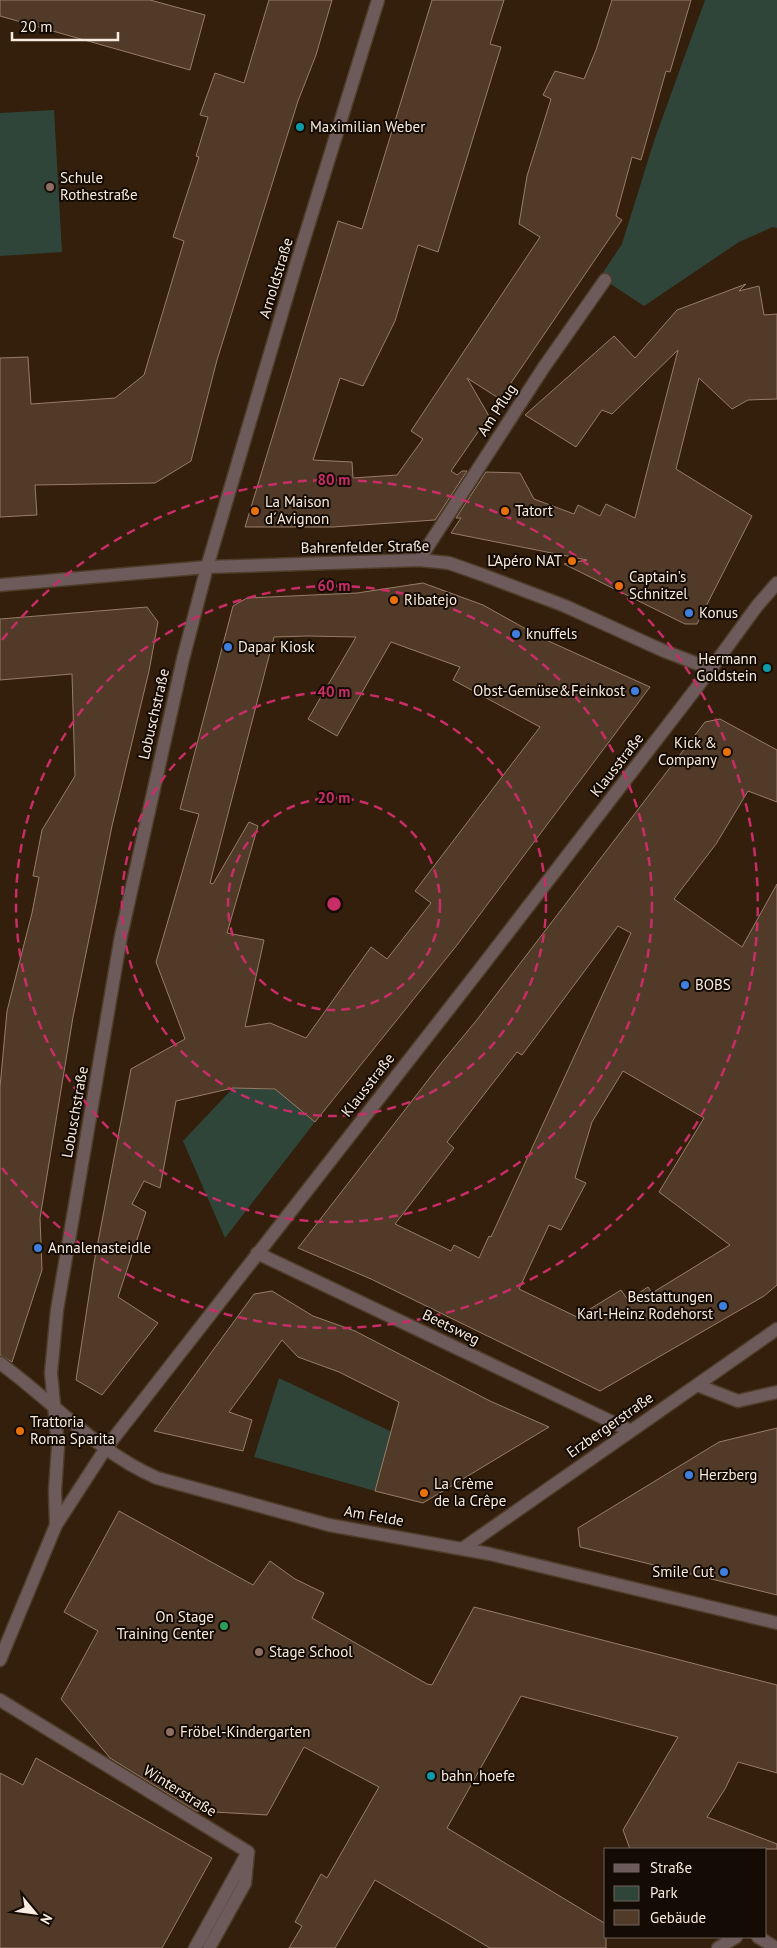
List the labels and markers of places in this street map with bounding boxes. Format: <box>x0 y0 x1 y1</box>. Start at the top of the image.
place label: Maximilian Weber <box>310 117 425 136</box>
marker: Maximilian Weber <box>294 121 306 133</box>
place label: Schule Rothestraße <box>60 168 138 204</box>
marker: Schule Rothestraße <box>44 181 56 193</box>
place label: La Maison d´Avignon <box>265 492 330 528</box>
place label: Tatort <box>515 501 553 520</box>
marker: La Maison d´Avignon <box>249 505 261 517</box>
marker: Tatort <box>499 505 511 517</box>
place label: L’Apéro NAT <box>487 551 563 570</box>
marker: L’Apéro NAT <box>566 555 578 567</box>
place label: Captain's Schnitzel <box>629 567 688 603</box>
marker: Captain's Schnitzel <box>613 580 625 592</box>
place label: Ribatejo <box>404 590 457 609</box>
marker: Ribatejo <box>388 594 400 606</box>
place label: Konus <box>699 603 738 622</box>
marker: Konus <box>683 607 695 619</box>
place label: knuffels <box>526 624 577 643</box>
marker: knuffels <box>510 628 522 640</box>
place label: Dapar Kiosk <box>238 637 315 656</box>
marker: Dapar Kiosk <box>222 641 234 653</box>
place label: Hermann Goldstein <box>696 649 757 685</box>
marker: Hermann Goldstein <box>761 662 773 674</box>
place label: Obst-Gemüse&Feinkost <box>473 681 625 700</box>
marker: Obst-Gemüse&Feinkost <box>629 685 641 697</box>
place label: Kick & Company <box>658 733 717 769</box>
marker: Kick & Company <box>721 746 733 758</box>
centre of rings <box>325 895 343 913</box>
place label: BOBS <box>695 975 731 994</box>
marker: BOBS <box>679 979 691 991</box>
place label: Annalenasteidle <box>48 1238 151 1257</box>
marker: Annalenasteidle <box>32 1242 44 1254</box>
place label: Bestattungen Karl-Heinz Rodehorst <box>577 1287 713 1323</box>
marker: Bestattungen Karl-Heinz Rodehorst <box>717 1300 729 1312</box>
place label: Trattoria Roma Sparita <box>30 1412 115 1448</box>
marker: Trattoria Roma Sparita <box>14 1425 26 1437</box>
place label: Herzberg <box>699 1465 757 1484</box>
marker: Herzberg <box>683 1469 695 1481</box>
place label: La Crème de la Crêpe <box>434 1474 506 1510</box>
marker: La Crème de la Crêpe <box>418 1487 430 1499</box>
place label: Smile Cut <box>652 1562 714 1581</box>
marker: Smile Cut <box>718 1566 730 1578</box>
place label: On Stage Training Center <box>117 1607 214 1643</box>
marker: On Stage Training Center <box>218 1620 230 1632</box>
place label: Stage School <box>269 1642 353 1661</box>
marker: Stage School <box>253 1646 265 1658</box>
place label: Fröbel-Kindergarten <box>180 1722 310 1741</box>
marker: Fröbel-Kindergarten <box>164 1726 176 1738</box>
place label: bahn_hoefe <box>441 1766 515 1785</box>
marker: bahn_hoefe <box>425 1770 437 1782</box>

